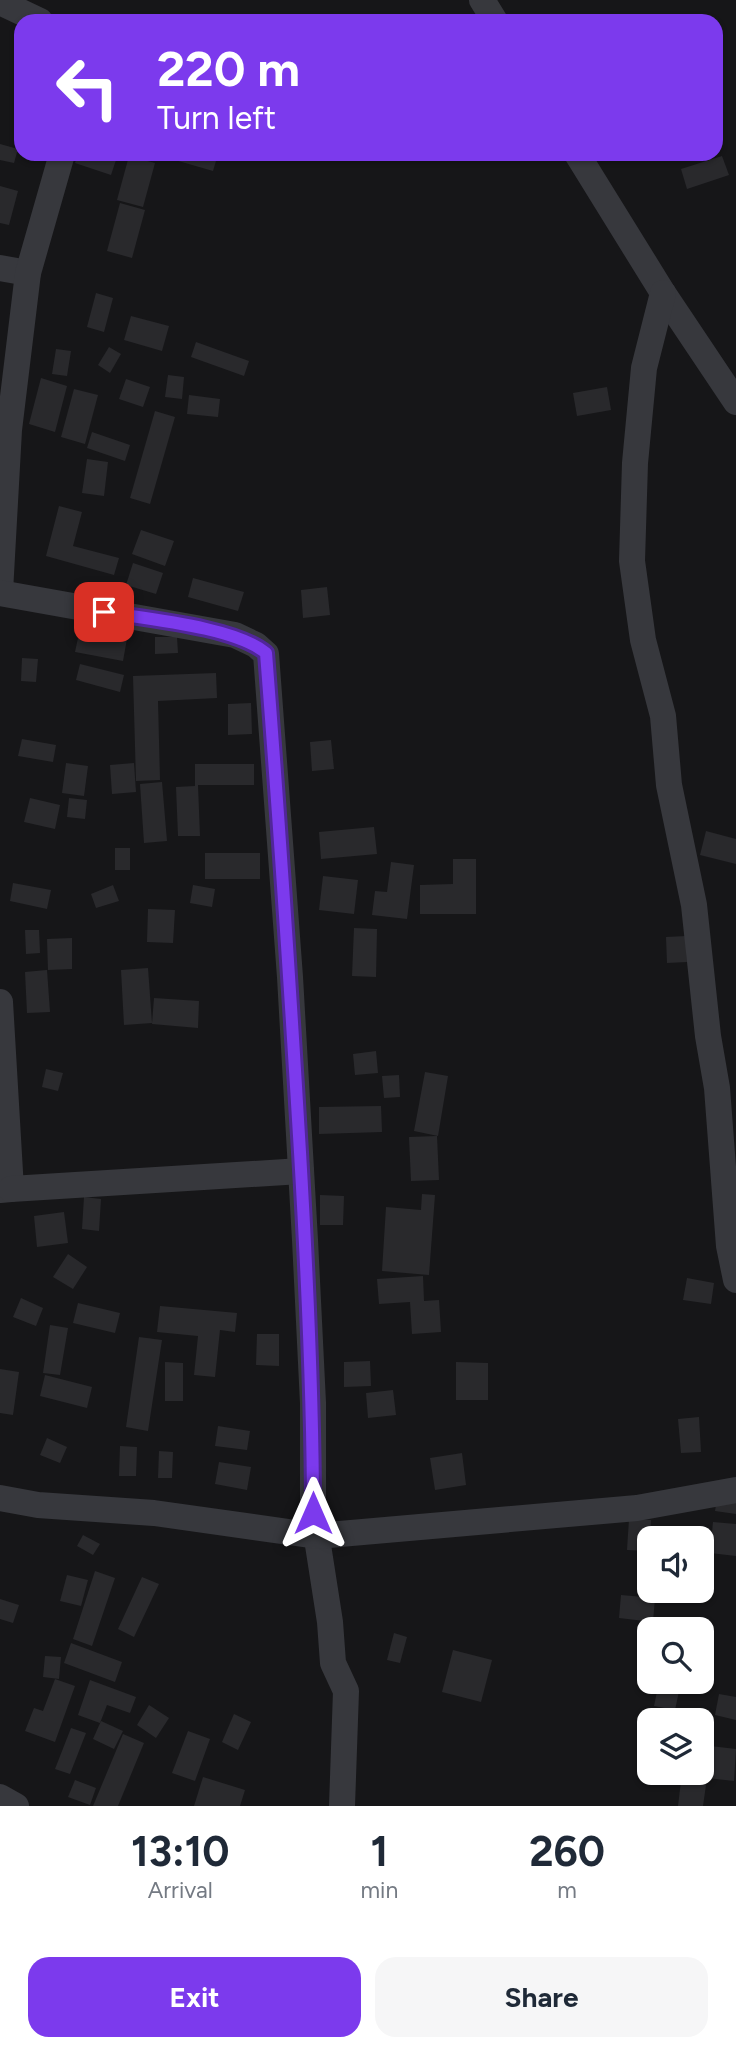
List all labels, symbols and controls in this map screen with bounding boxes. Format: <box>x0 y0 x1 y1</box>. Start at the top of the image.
text: 220 m <box>157 39 300 98</box>
icon: left <box>42 42 133 133</box>
text: Turn left <box>157 99 276 137</box>
pin <box>74 582 134 642</box>
icon: arrive <box>85 593 123 631</box>
position arrow <box>276 1476 350 1550</box>
map controls <box>637 1526 714 1785</box>
button: sound <box>637 1526 714 1603</box>
button: search <box>637 1617 714 1694</box>
button: layers <box>637 1708 714 1785</box>
text: 13:10 <box>131 1826 230 1877</box>
text: 1 <box>370 1826 388 1877</box>
text: 260 <box>529 1826 605 1877</box>
text: Arrival <box>148 1876 213 1904</box>
text: min <box>360 1876 398 1904</box>
text: m <box>557 1876 577 1904</box>
button: Exit <box>28 1957 361 2037</box>
button: Share <box>375 1957 708 2037</box>

